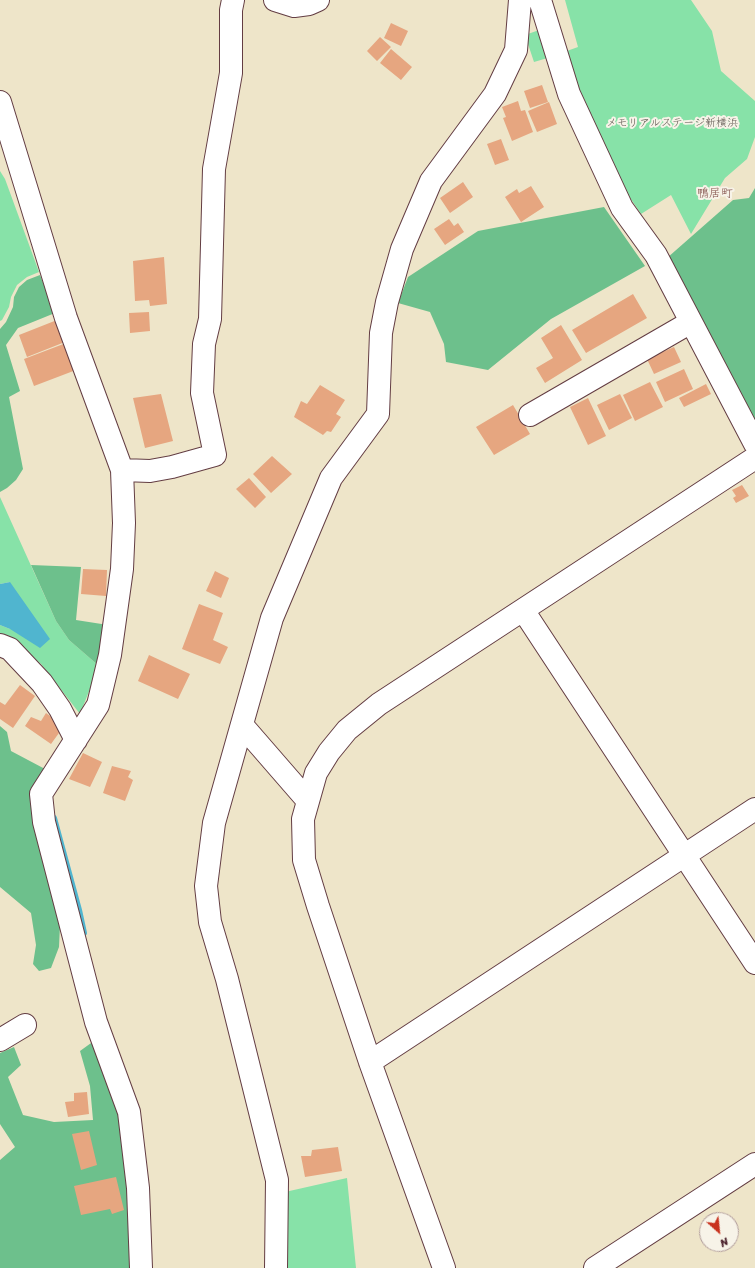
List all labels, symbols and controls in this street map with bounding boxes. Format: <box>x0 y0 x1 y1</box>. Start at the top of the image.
park label: メモリアルステージ新横浜 <box>606 116 738 130</box>
district label: 鴨居町 <box>697 187 733 201</box>
north arrow <box>699 1212 739 1252</box>
text: N <box>717 1232 732 1252</box>

